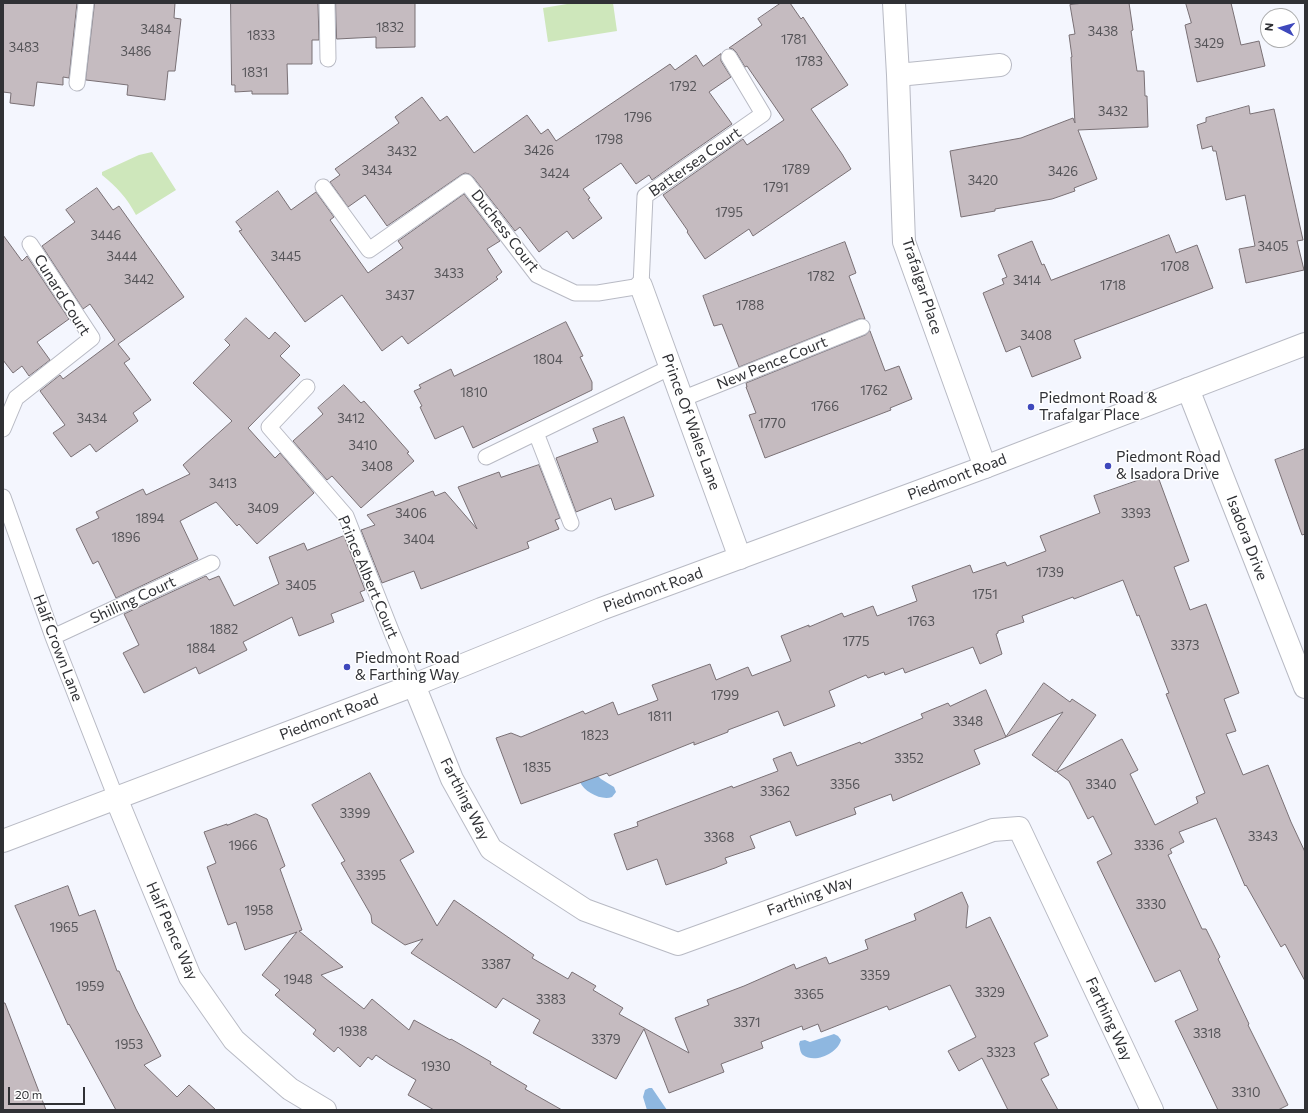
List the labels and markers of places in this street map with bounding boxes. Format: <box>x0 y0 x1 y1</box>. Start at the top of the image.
place label: Piedmont Road & Trafalgar Place <box>1039 389 1157 424</box>
marker: Piedmont Road & Trafalgar Place <box>1026 402 1036 412</box>
place label: Piedmont Road & Isadora Drive <box>1116 448 1221 483</box>
marker: Piedmont Road & Isadora Drive <box>1103 461 1113 471</box>
place label: Piedmont Road & Farthing Way <box>355 649 460 684</box>
marker: Piedmont Road & Farthing Way <box>342 662 352 672</box>

